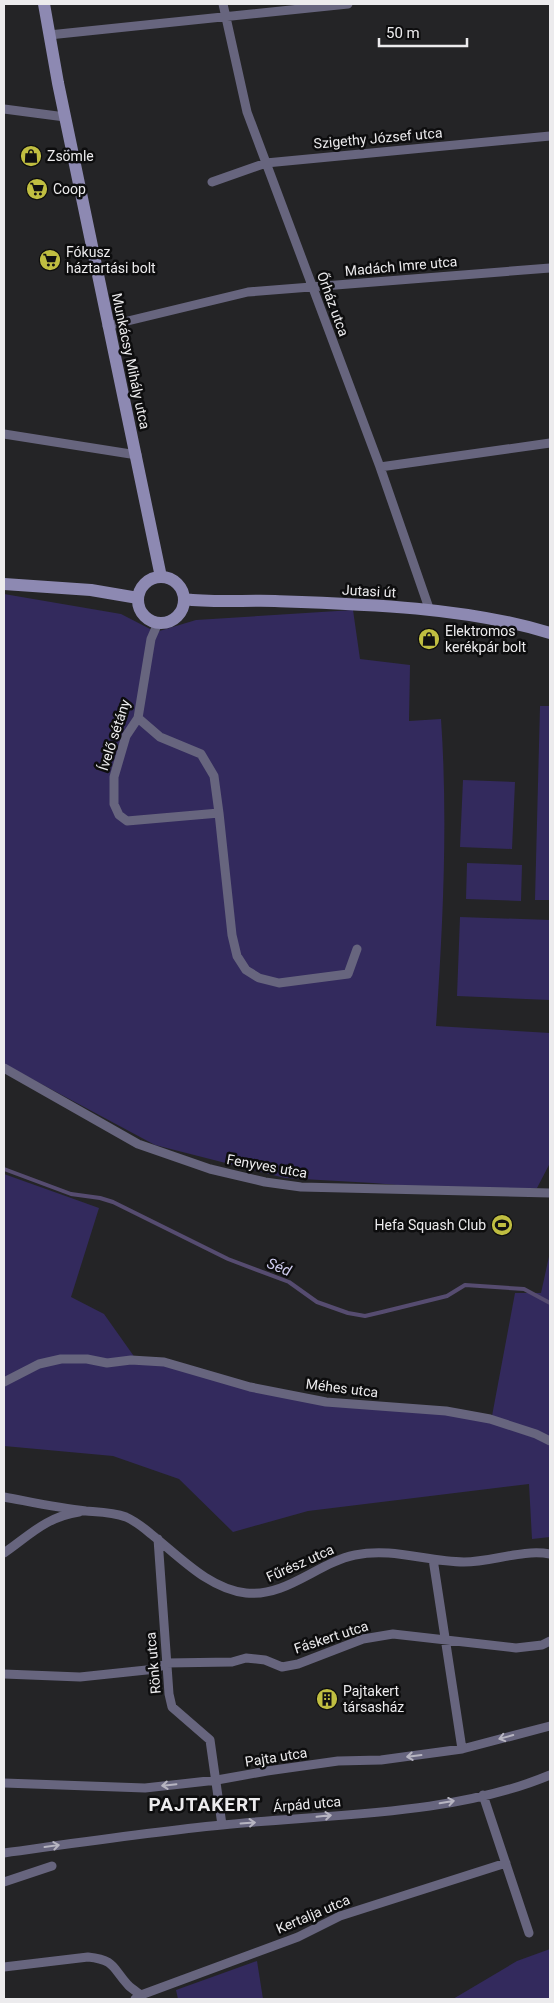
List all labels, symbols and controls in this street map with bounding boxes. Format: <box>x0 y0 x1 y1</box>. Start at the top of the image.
scale bar <box>379 15 466 47</box>
text: 50 m <box>386 24 420 42</box>
street label: Szigethy József utca <box>313 124 443 152</box>
shop icon: Zsömle <box>19 144 43 168</box>
place label: Zsömle <box>47 148 94 164</box>
supermarket icon: Coop <box>25 177 49 201</box>
place label: Coop <box>53 181 86 197</box>
place label: Fókusz háztartási bolt <box>66 244 156 276</box>
supermarket icon: Fókusz háztartási bolt <box>38 248 62 272</box>
street label: Madách Imre utca <box>344 253 458 279</box>
street label: Őrház utca <box>314 269 353 338</box>
street label: Munkácsy Mihály utca <box>109 291 153 431</box>
street label: Jutasi út <box>342 582 397 600</box>
place label: Elektromos kerékpár bolt <box>445 623 526 655</box>
shop icon: Elektromos kerékpár bolt <box>417 627 441 651</box>
street label: Ívelő sétány <box>94 697 133 773</box>
street label: Fenyves utca <box>226 1151 308 1181</box>
sports icon: Hefa Squash Club <box>490 1213 514 1237</box>
place label: Hefa Squash Club <box>375 1217 486 1233</box>
water label: Séd <box>264 1254 294 1280</box>
street label: Méhes utca <box>305 1376 379 1400</box>
street label: Fűrész utca <box>264 1541 336 1585</box>
street label: Fáskert utca <box>292 1617 370 1657</box>
street label: Rönk utca <box>142 1631 164 1695</box>
place label: Pajtakert társasház <box>343 1683 404 1715</box>
building icon: Pajtakert társasház <box>315 1687 339 1711</box>
one-way arrow <box>499 1733 515 1743</box>
street label: Pajta utca <box>244 1744 308 1770</box>
one-way arrow <box>406 1751 422 1761</box>
one-way arrow <box>161 1780 177 1790</box>
street label: Árpád utca <box>272 1792 342 1815</box>
district label: PAJTAKERT <box>149 1793 261 1816</box>
one-way arrow <box>438 1797 454 1806</box>
one-way arrow <box>316 1811 332 1821</box>
one-way arrow <box>240 1818 256 1827</box>
one-way arrow <box>44 1841 60 1851</box>
street label: Kertalja utca <box>274 1891 352 1937</box>

